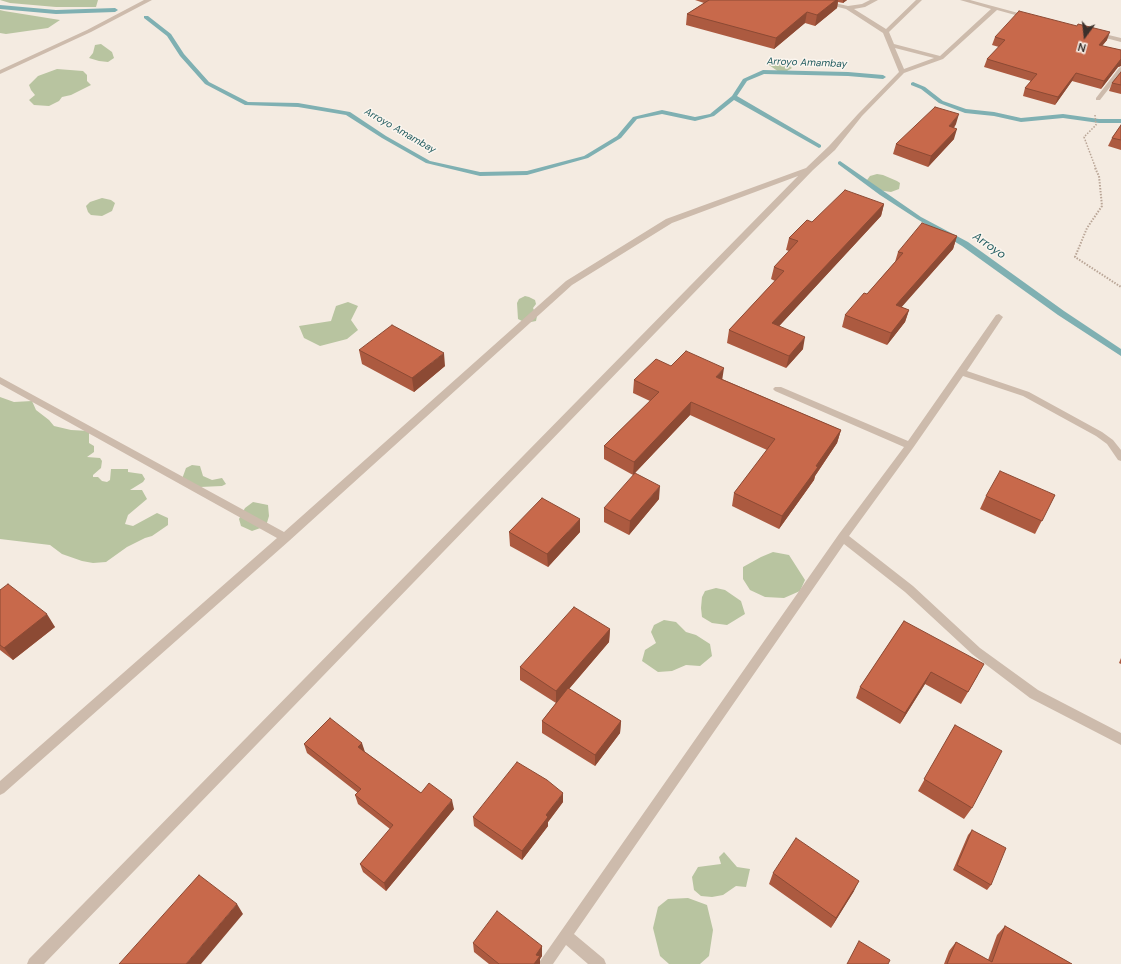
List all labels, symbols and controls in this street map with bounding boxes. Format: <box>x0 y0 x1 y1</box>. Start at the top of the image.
north arrow <box>1065 16 1105 56</box>
text: N <box>1076 40 1088 55</box>
water label: Arroyo Amambay <box>767 56 847 70</box>
water label: Arroyo Amambay <box>362 106 438 156</box>
water label: Arroyo <box>970 229 1008 263</box>

